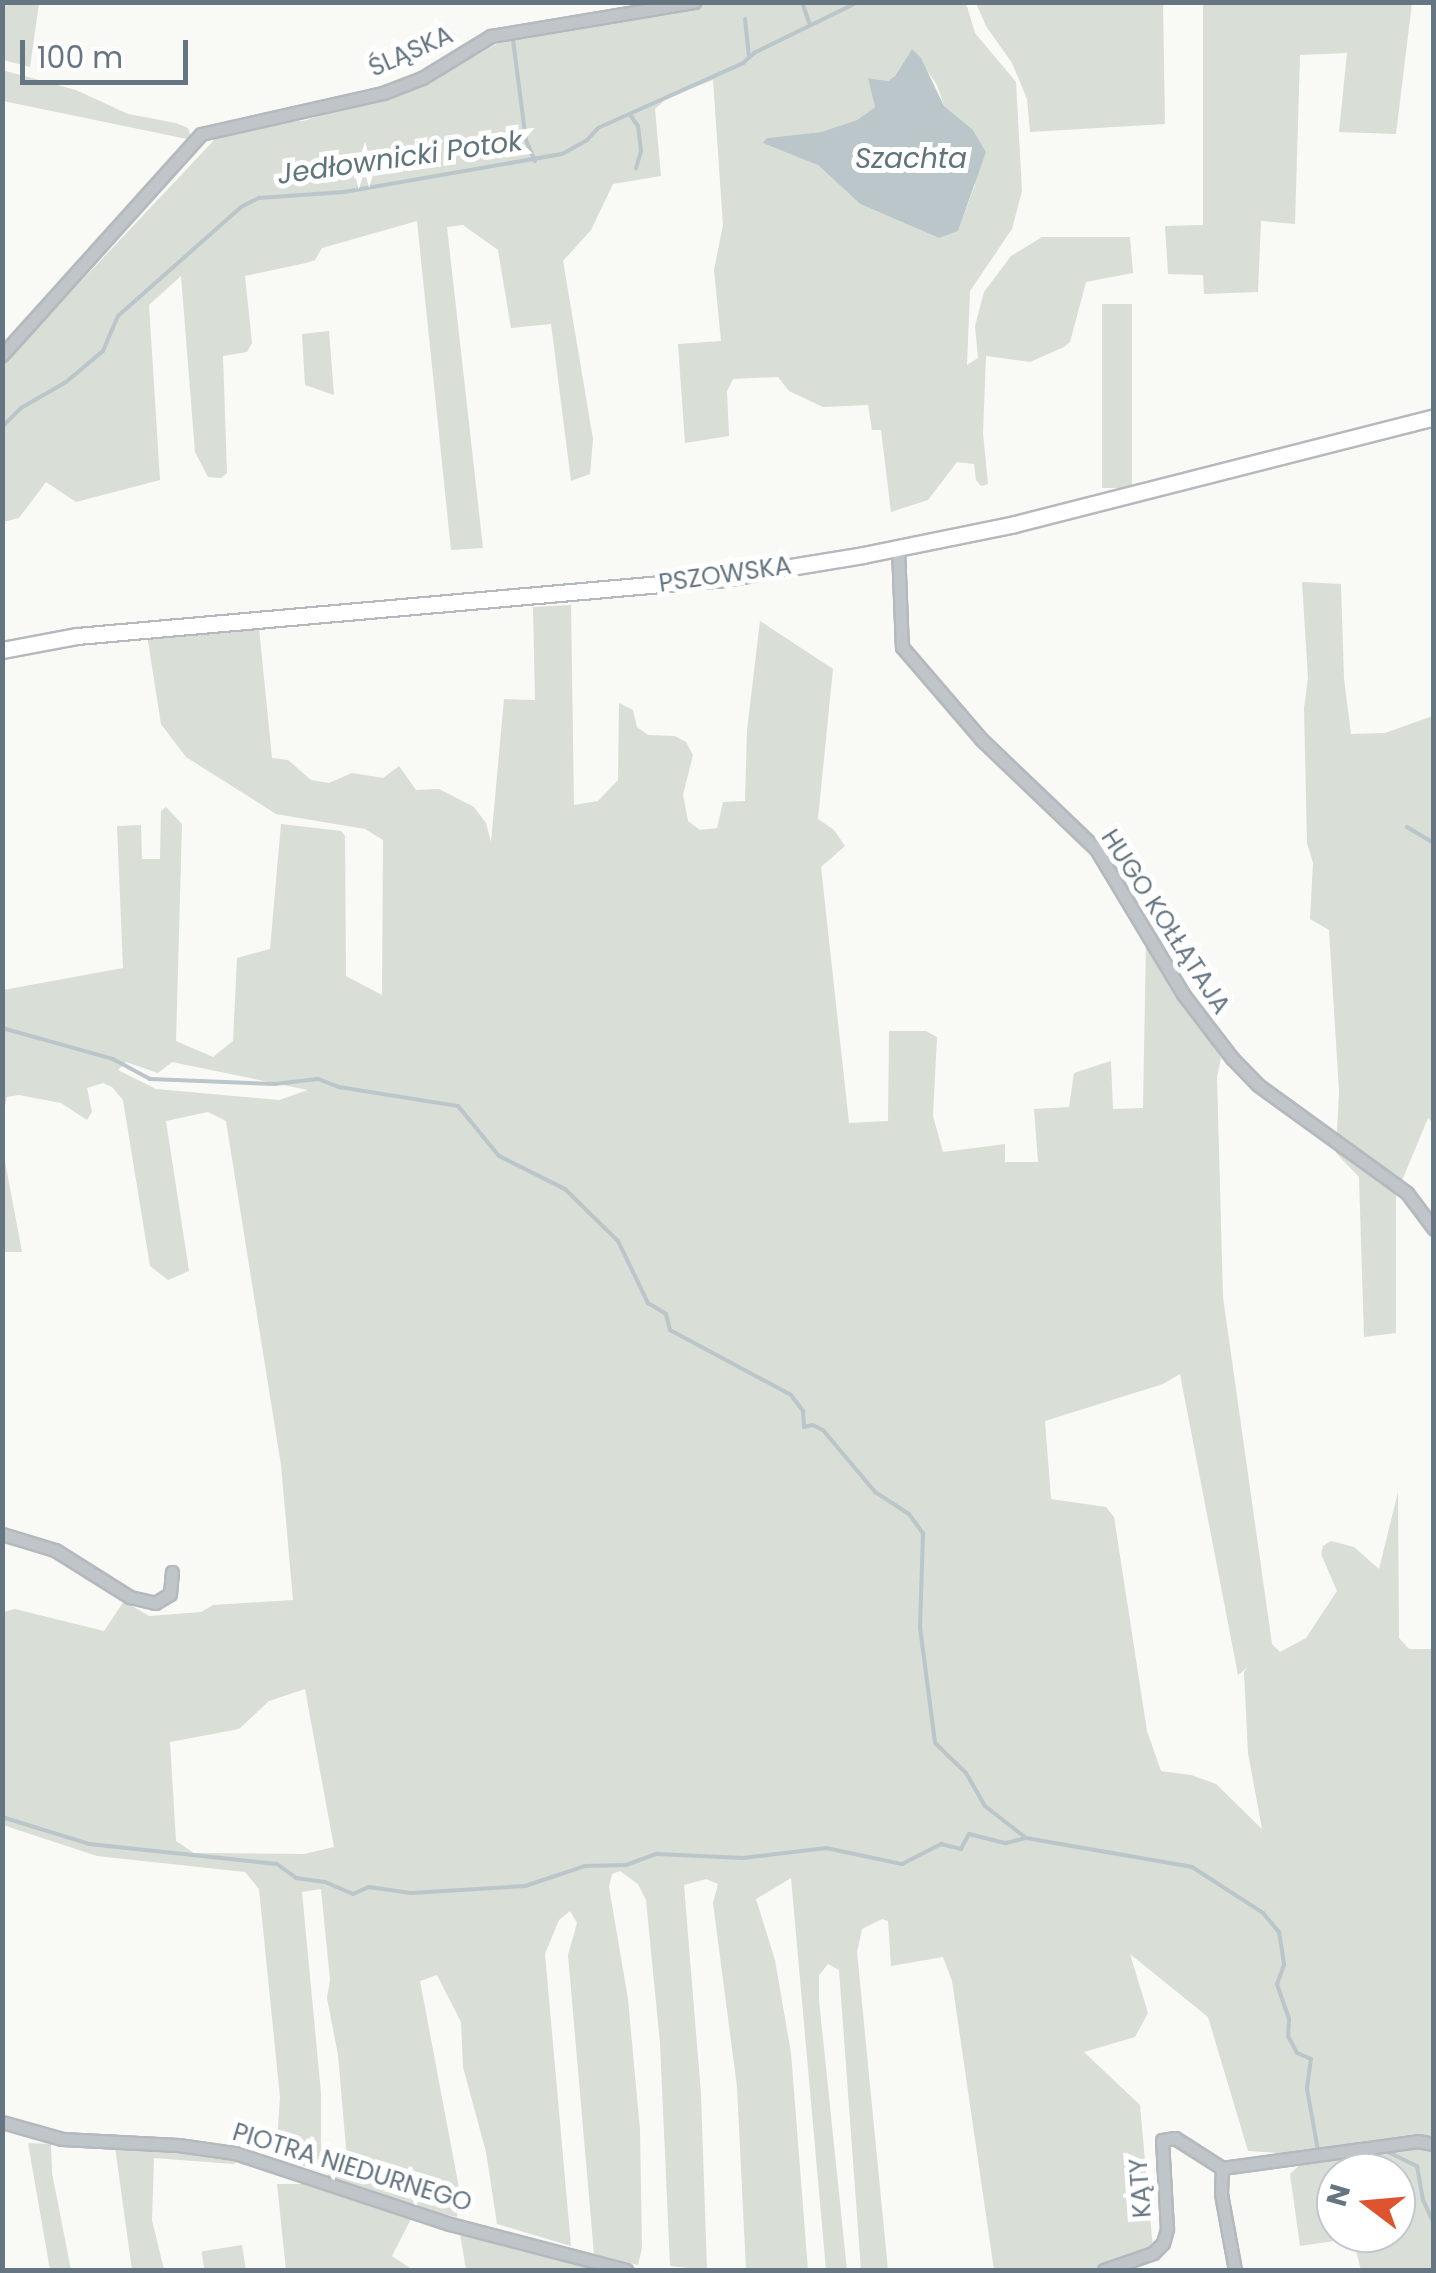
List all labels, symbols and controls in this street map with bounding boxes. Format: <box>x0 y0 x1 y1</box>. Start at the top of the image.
scale bar <box>25 20 192 82</box>
street label: ŚLĄSKA <box>364 20 458 84</box>
text: 100 m <box>37 36 123 79</box>
water label: Jedłownicki Potok <box>275 124 525 192</box>
water label: Szachta <box>855 142 967 176</box>
street label: PSZOWSKA <box>657 551 793 599</box>
street label: HUGO KOŁŁĄTAJA <box>1094 824 1236 1020</box>
street label: PIOTRA NIEDURNEGO <box>229 2117 475 2219</box>
north arrow <box>1316 2153 1416 2253</box>
street label: KĄTY <box>1124 2157 1158 2219</box>
text: N <box>1317 2180 1360 2211</box>

